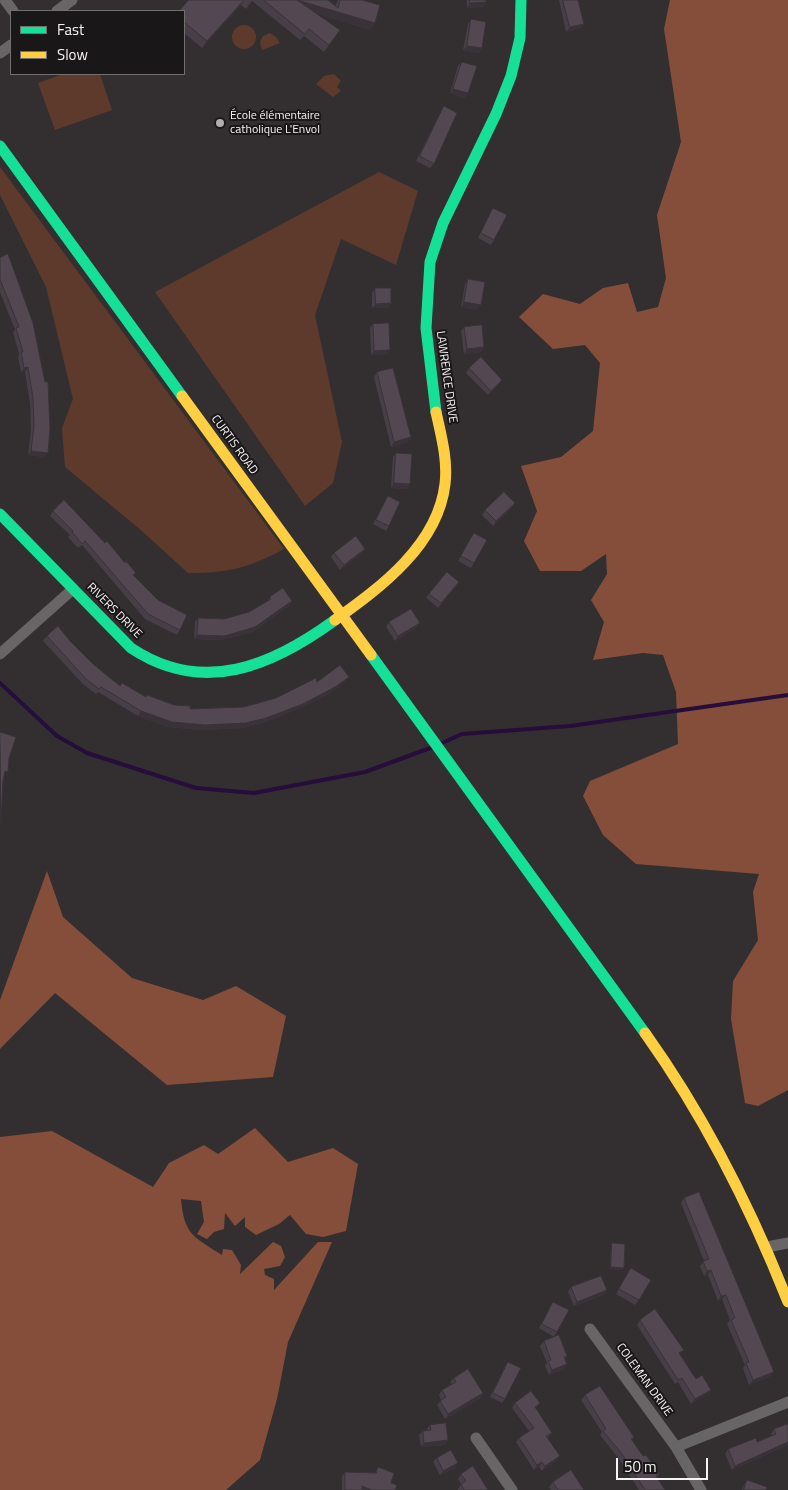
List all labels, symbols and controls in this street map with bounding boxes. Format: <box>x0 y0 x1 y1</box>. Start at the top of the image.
legend <box>10 10 185 75</box>
text: Fast <box>57 18 84 41</box>
text: Slow <box>57 43 88 66</box>
place label: École élémentaire catholique L'Envol <box>230 109 320 137</box>
marker: École élémentaire catholique L'Envol <box>214 117 226 129</box>
street label: LAWRENCE DRIVE <box>432 330 460 424</box>
street label: CURTIS ROAD <box>208 412 260 478</box>
street label: RIVERS DRIVE <box>83 580 145 642</box>
street label: COLEMAN DRIVE <box>613 1341 675 1419</box>
scale bar <box>618 1448 710 1480</box>
text: 50 m <box>624 1455 657 1478</box>

